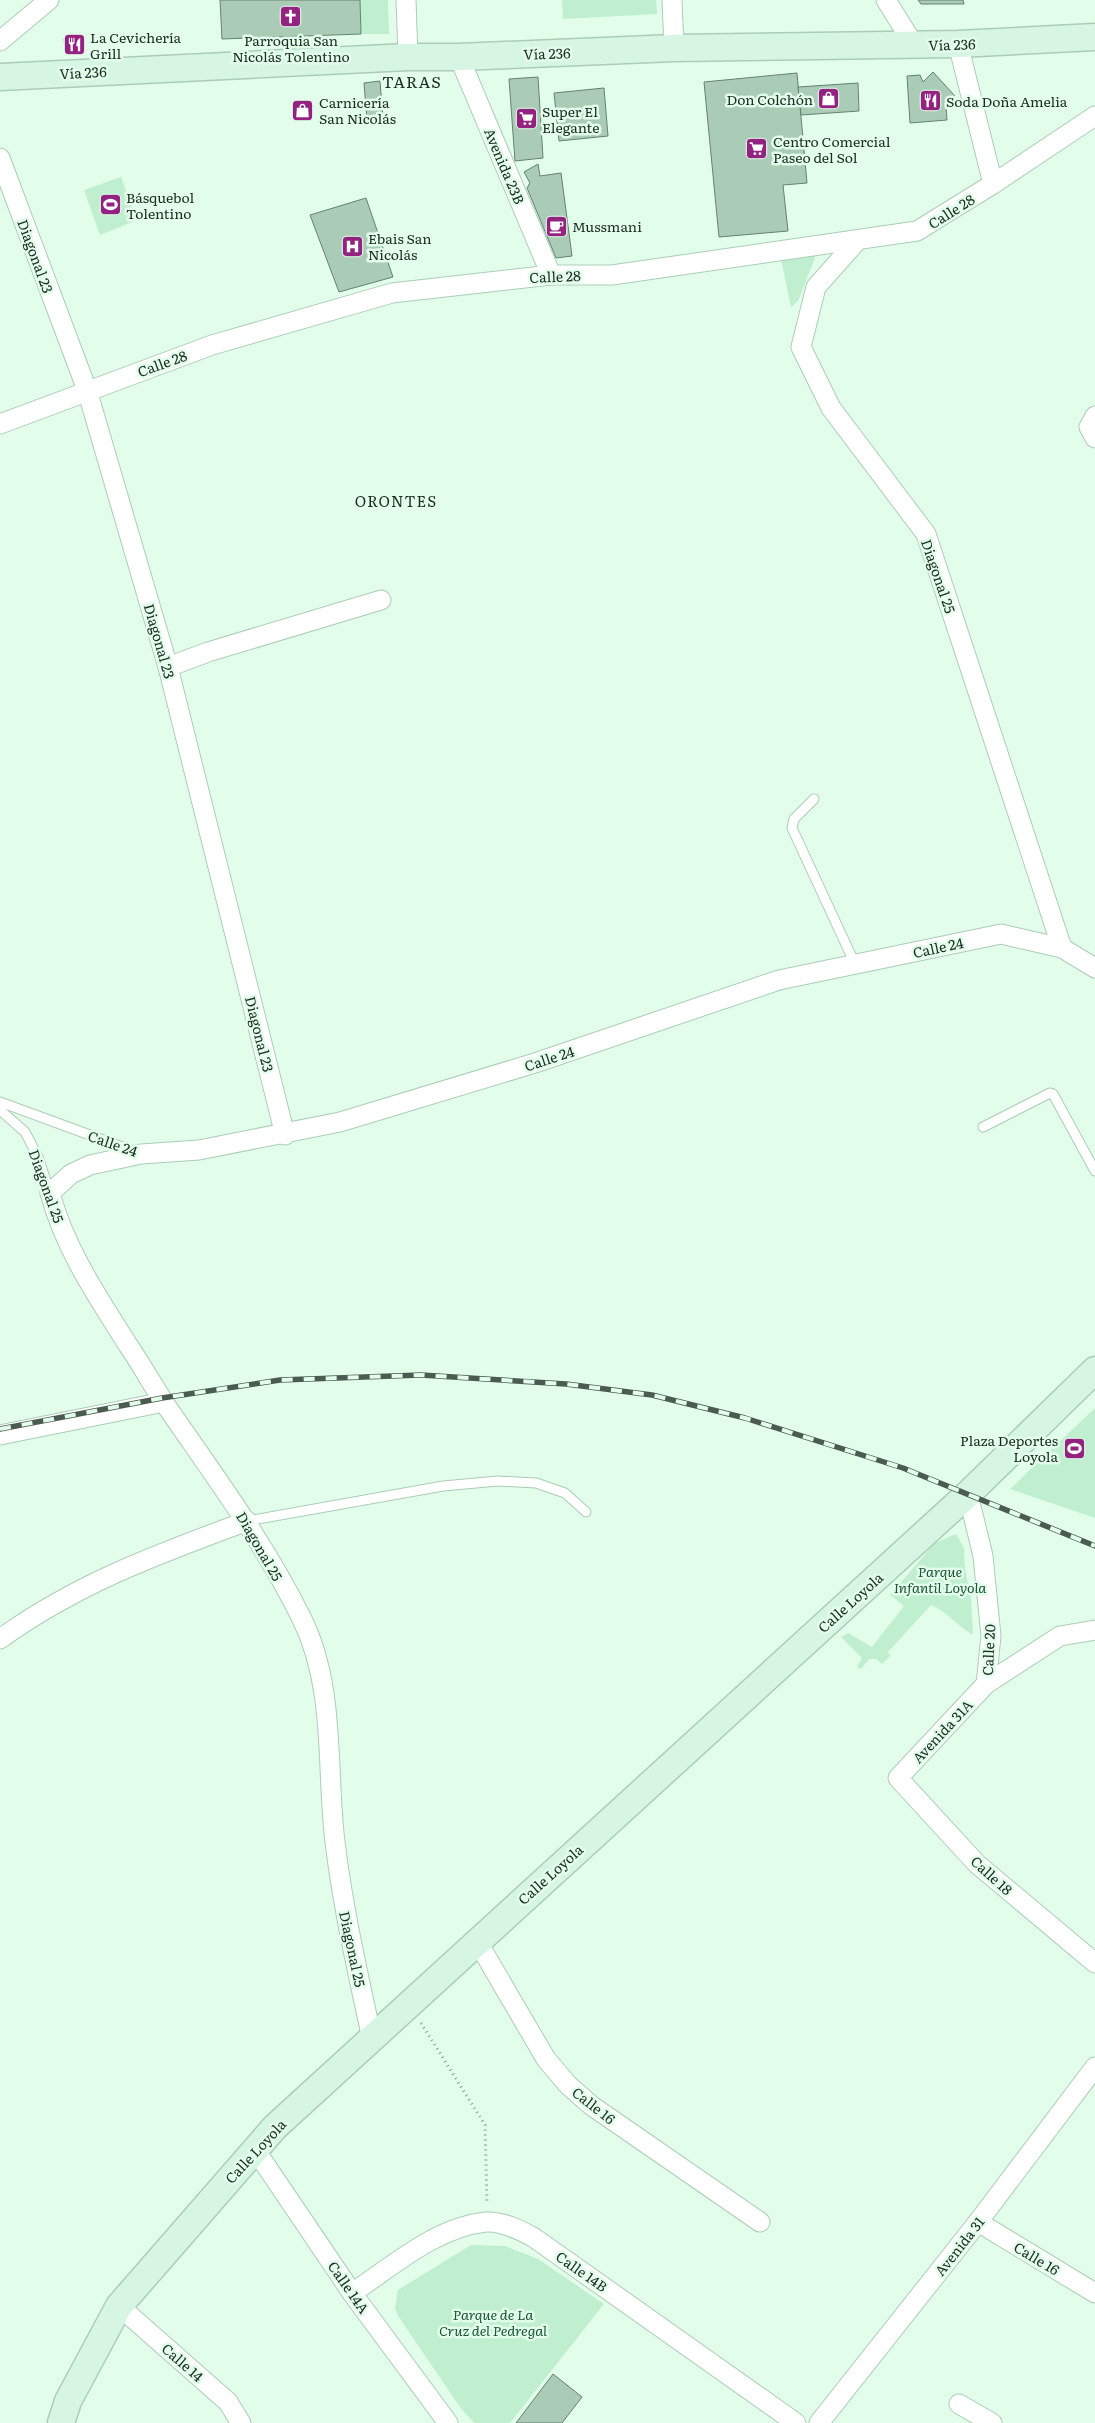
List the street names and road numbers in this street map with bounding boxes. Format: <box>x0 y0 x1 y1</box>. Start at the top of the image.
street label: Vía 236 <box>928 33 976 55</box>
street label: Vía 236 <box>523 42 571 64</box>
street label: Vía 236 <box>59 61 108 83</box>
street label: Avenida 23B <box>480 125 530 207</box>
street label: Calle 28 <box>924 189 978 233</box>
street label: Diagonal 23 <box>13 216 59 296</box>
street label: Calle 28 <box>529 265 581 287</box>
street label: Calle 28 <box>134 345 190 381</box>
street label: Diagonal 25 <box>917 536 961 616</box>
street label: Diagonal 23 <box>140 601 180 681</box>
street label: Calle 24 <box>911 932 965 962</box>
street label: Diagonal 23 <box>241 994 279 1074</box>
street label: Calle 24 <box>522 1040 577 1075</box>
street label: Calle 24 <box>85 1125 141 1161</box>
street label: Diagonal 25 <box>24 1146 70 1226</box>
street label: Diagonal 25 <box>232 1508 288 1584</box>
street label: Calle Loyola <box>813 1567 887 1637</box>
street label: Calle 20 <box>977 1624 999 1676</box>
street label: Avenida 31A <box>907 1694 977 1767</box>
street label: Calle Loyola <box>513 1839 587 1909</box>
street label: Calle 18 <box>967 1851 1017 1899</box>
street label: Diagonal 25 <box>335 1909 371 1989</box>
street label: Calle 16 <box>568 2082 620 2128</box>
street label: Calle Loyola <box>220 2114 290 2188</box>
street label: Avenida 31 <box>929 2212 989 2280</box>
street label: Calle 16 <box>1011 2237 1064 2280</box>
street label: Calle 14B <box>552 2246 612 2296</box>
street label: Calle 14A <box>324 2257 375 2318</box>
street label: Calle 14 <box>158 2338 208 2386</box>

